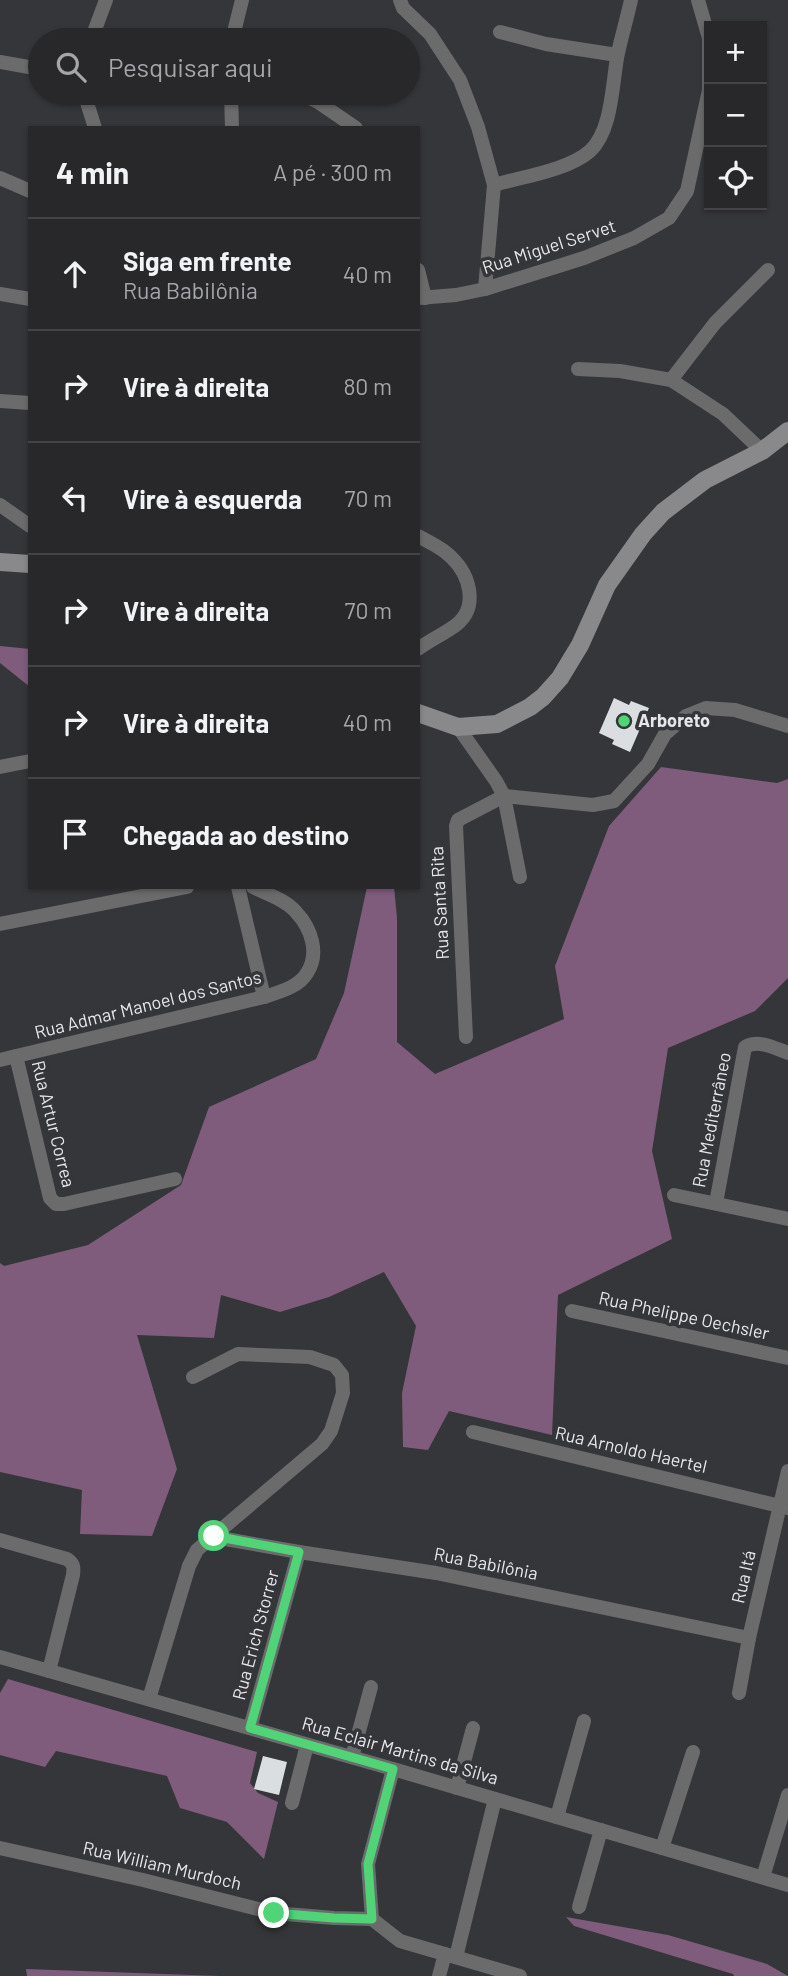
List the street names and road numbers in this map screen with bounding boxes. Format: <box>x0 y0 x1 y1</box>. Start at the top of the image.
street label: Rua Miguel Servet <box>479 214 618 278</box>
street label: Rua Santa Rita <box>425 846 453 960</box>
street label: Rua Admar Manoel dos Santos <box>32 965 263 1043</box>
street label: Rua Mediterrâneo <box>687 1050 735 1189</box>
street label: Rua Artur Correa <box>28 1058 80 1189</box>
street label: Rua Phelippe Oechsler <box>597 1286 772 1344</box>
street label: Rua Arnoldo Haertel <box>553 1421 709 1477</box>
street label: Rua Babilônia <box>432 1542 540 1584</box>
street label: Rua Itá <box>726 1548 760 1605</box>
street label: Rua Erich Storrer <box>227 1567 283 1702</box>
street label: Rua Eclair Martins da Silva <box>300 1711 501 1789</box>
street label: Rua William Murdoch <box>81 1836 244 1894</box>

